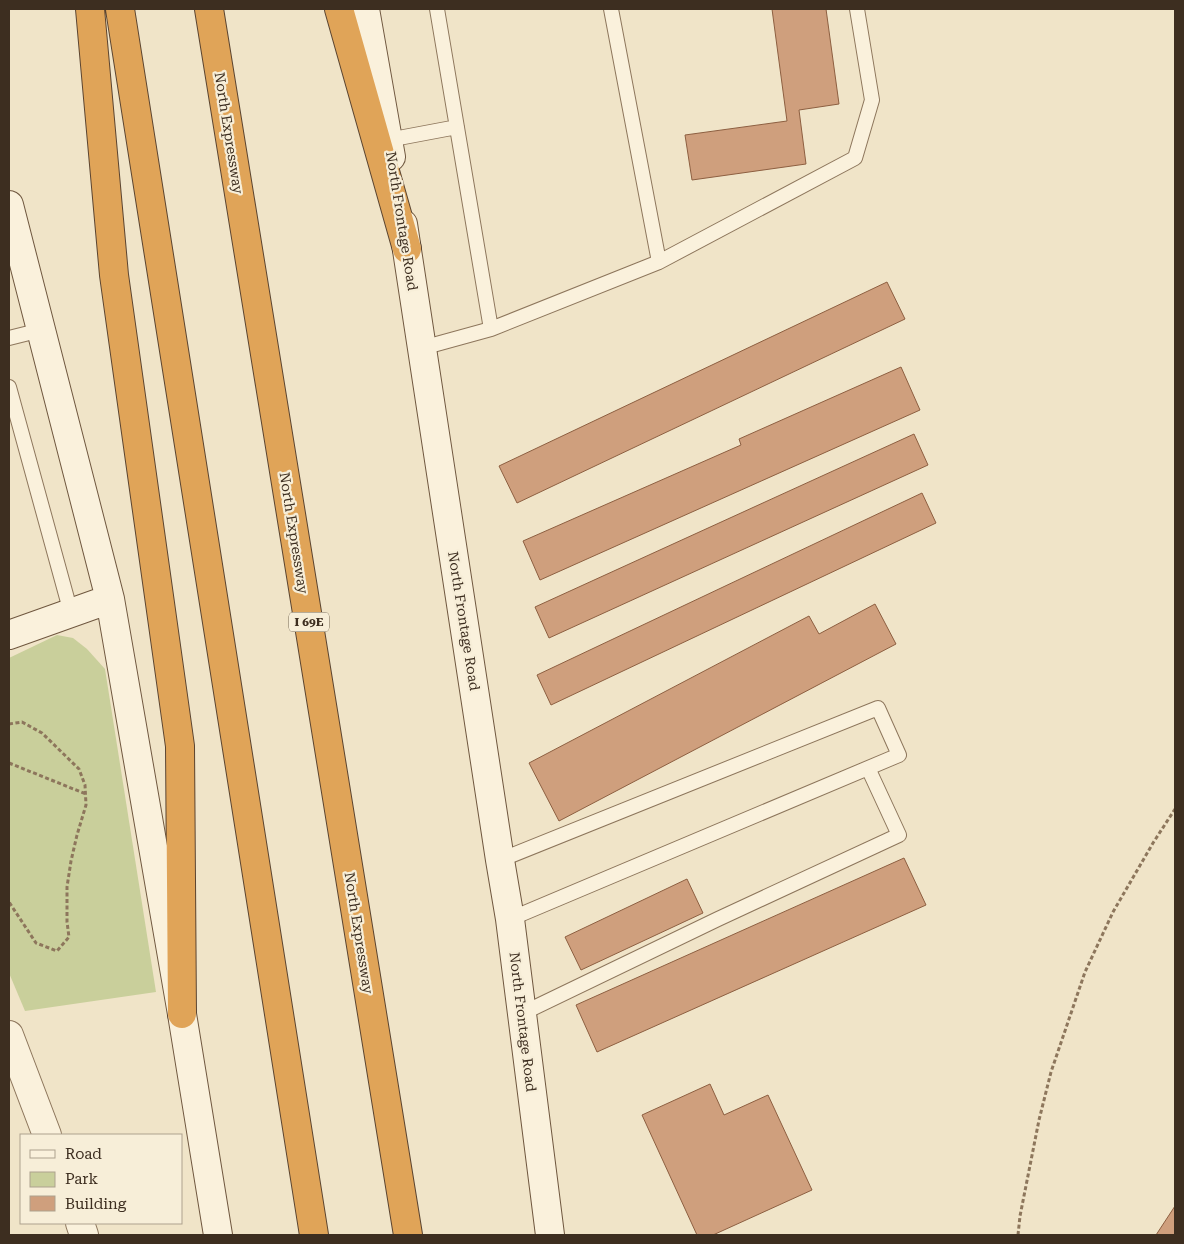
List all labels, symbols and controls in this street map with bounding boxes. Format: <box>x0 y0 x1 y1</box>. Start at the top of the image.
street label: North Expressway <box>211 71 247 196</box>
street label: North Frontage Road <box>383 150 421 292</box>
street label: North Expressway <box>276 471 312 596</box>
street label: North Frontage Road <box>445 550 483 692</box>
road number: I 69E <box>289 612 329 632</box>
street label: North Expressway <box>341 871 377 996</box>
street label: North Frontage Road <box>506 951 540 1093</box>
legend <box>20 1134 182 1224</box>
text: Road <box>65 1145 102 1163</box>
text: Park <box>65 1170 99 1188</box>
text: Building <box>65 1195 127 1213</box>

